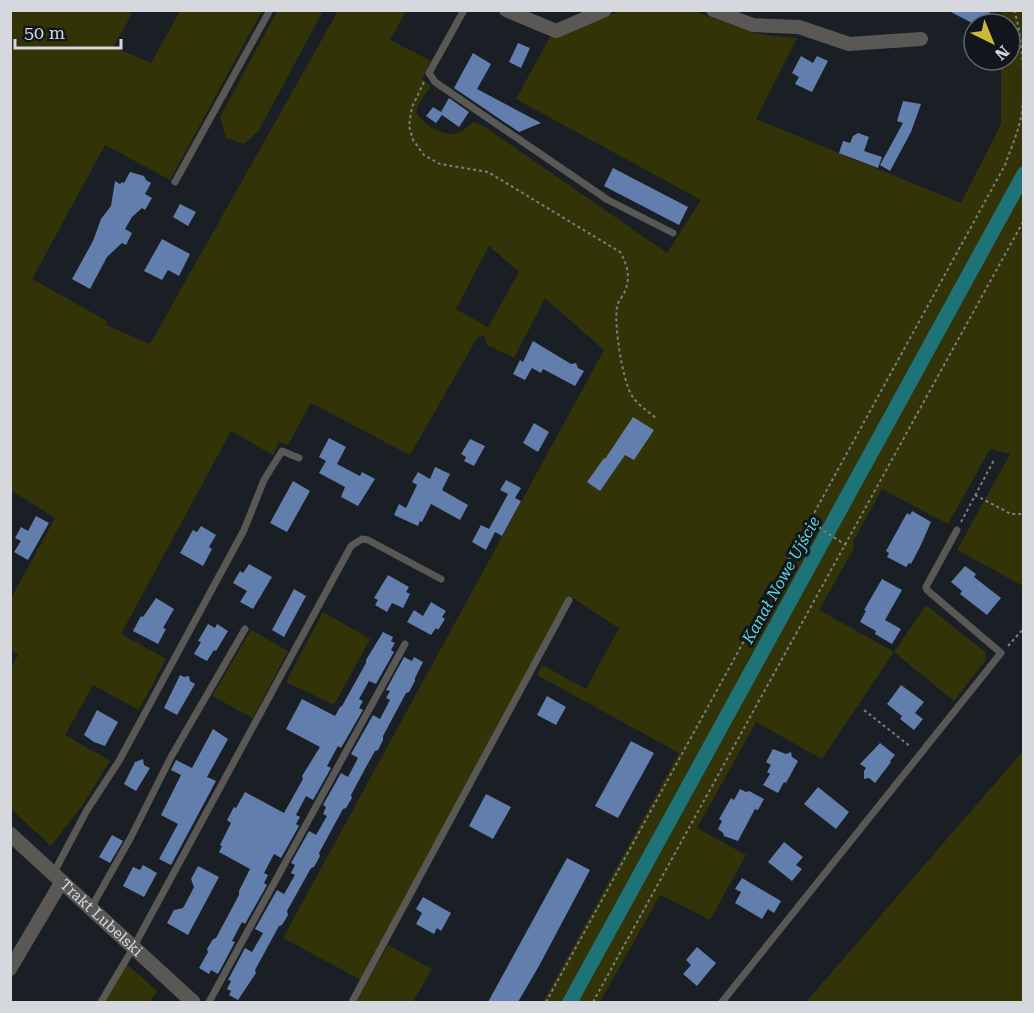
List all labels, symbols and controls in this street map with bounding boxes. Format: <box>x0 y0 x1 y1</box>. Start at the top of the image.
scale bar <box>15 12 122 50</box>
north arrow <box>962 12 1022 72</box>
text: 50 m <box>24 22 65 43</box>
text: N <box>991 41 1013 64</box>
water label: Kanał Nowe Ujście <box>738 513 824 648</box>
street label: Trakt Lubelski <box>56 876 146 960</box>

